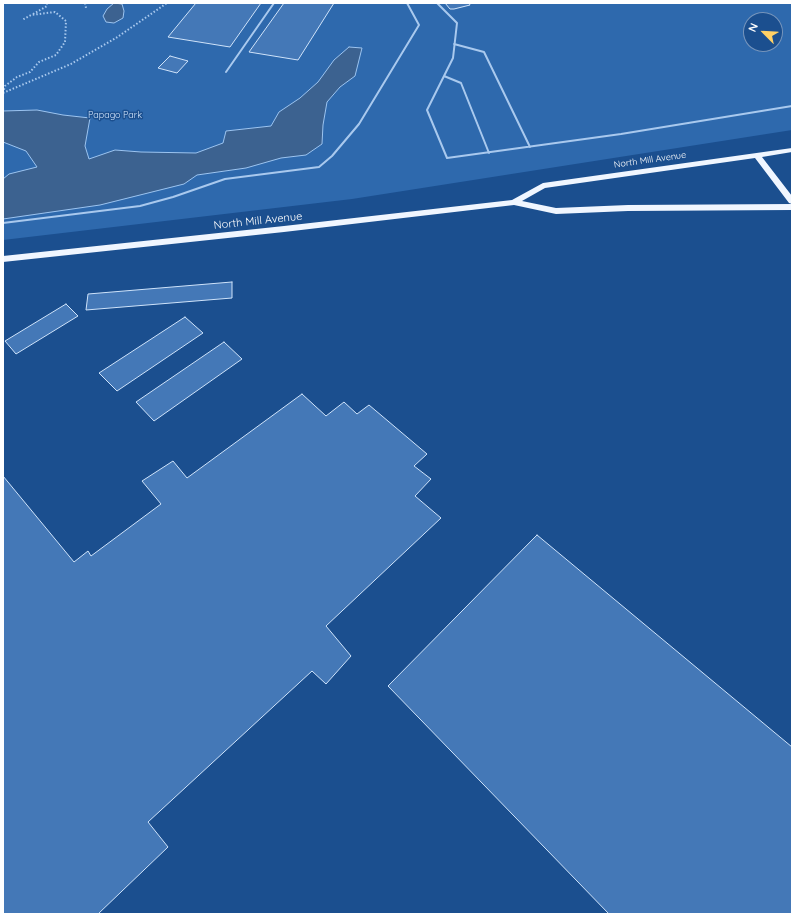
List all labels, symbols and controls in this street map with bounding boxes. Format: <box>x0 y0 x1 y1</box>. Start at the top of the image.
north arrow <box>743 12 783 52</box>
text: N <box>745 21 761 34</box>
park label: Papago Park <box>88 110 142 120</box>
street label: North Mill Avenue <box>613 150 687 170</box>
street label: North Mill Avenue <box>213 210 303 232</box>

